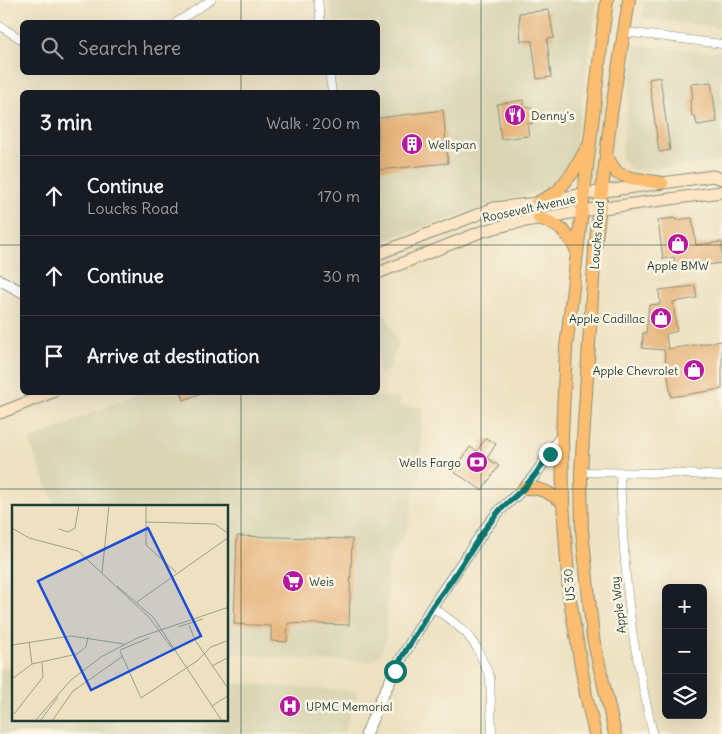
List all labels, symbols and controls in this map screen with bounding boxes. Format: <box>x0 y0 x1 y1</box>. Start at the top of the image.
search box <box>20 20 380 75</box>
icon: search <box>38 34 66 62</box>
text: Search here <box>78 36 181 60</box>
restaurant icon: Denny's <box>503 103 527 127</box>
place label: Denny's <box>531 108 574 123</box>
text: 3 min <box>40 109 92 136</box>
text: Walk · 200 m <box>266 113 360 133</box>
building icon: Wellspan <box>400 132 424 156</box>
place label: Wellspan <box>428 137 476 152</box>
text: Continue <box>87 174 164 198</box>
icon: ahead <box>40 182 68 210</box>
text: 170 m <box>317 186 360 206</box>
street label: Roosevelt Avenue <box>481 191 577 225</box>
text: Loucks Road <box>87 198 179 218</box>
street label: Loucks Road <box>587 200 607 270</box>
shop icon: Apple BMW <box>666 232 690 256</box>
place label: Apple BMW <box>647 258 709 273</box>
icon: ahead <box>40 262 68 290</box>
text: Continue <box>87 264 164 288</box>
text: 30 m <box>323 266 360 286</box>
shop icon: Apple Cadillac <box>649 306 673 330</box>
place label: Apple Cadillac <box>569 311 645 326</box>
icon: arrive <box>40 342 68 370</box>
text: Arrive at destination <box>87 344 260 368</box>
shop icon: Apple Chevrolet <box>682 358 706 382</box>
place label: Apple Chevrolet <box>593 363 678 378</box>
route end <box>539 443 562 466</box>
bank icon: Wells Fargo <box>465 450 489 474</box>
place label: Wells Fargo <box>399 455 461 470</box>
inset map <box>12 505 229 722</box>
street label: US 30 <box>560 568 578 602</box>
supermarket icon: Weis <box>281 569 305 593</box>
place label: Weis <box>309 574 334 589</box>
street label: Apple Way <box>607 576 629 634</box>
map controls <box>662 584 707 719</box>
button: + <box>662 584 707 629</box>
button: − <box>662 629 707 674</box>
route start <box>384 660 407 683</box>
button: layers <box>662 674 707 719</box>
hospital icon: UPMC Memorial <box>278 694 302 718</box>
place label: UPMC Memorial <box>306 699 392 714</box>

